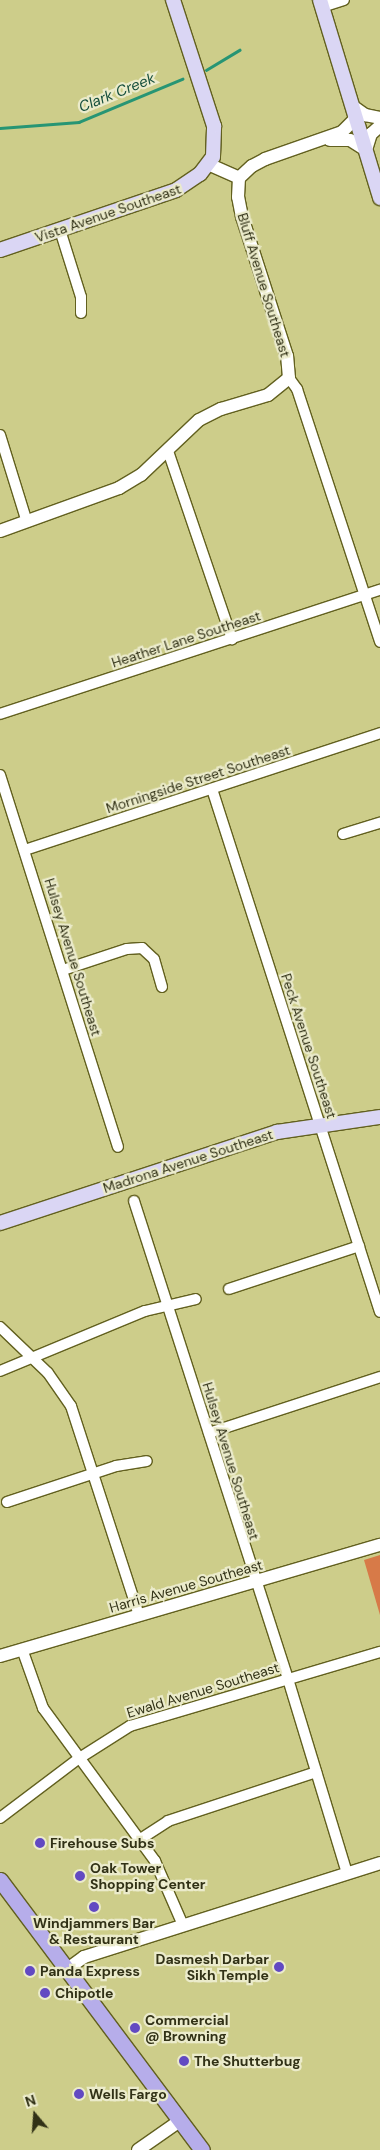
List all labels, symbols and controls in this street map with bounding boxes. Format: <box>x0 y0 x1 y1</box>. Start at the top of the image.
water label: Clark Creek <box>76 70 158 116</box>
street label: Vista Avenue Southeast <box>33 180 183 246</box>
street label: Bluff Avenue Southeast <box>234 211 294 359</box>
street label: Heather Lane Southeast <box>109 607 263 671</box>
street label: Morningside Street Southeast <box>104 741 292 817</box>
street label: Hulsey Avenue Southeast <box>41 876 105 1038</box>
street label: Peck Avenue Southeast <box>278 971 340 1121</box>
street label: Madrona Avenue Southeast <box>101 1126 275 1196</box>
street label: Hulsey Avenue Southeast <box>199 1380 263 1542</box>
street label: Harris Avenue Southeast <box>107 1556 265 1616</box>
street label: Ewald Avenue Southeast <box>125 1659 281 1721</box>
place label: Firehouse Subs <box>50 1835 154 1851</box>
marker: Firehouse Subs <box>34 1837 46 1849</box>
place label: Oak Tower Shopping Center <box>90 1860 206 1892</box>
marker: Oak Tower Shopping Center <box>74 1870 86 1882</box>
marker: Windjammers Bar & Restaurant <box>88 1901 100 1913</box>
place label: Windjammers Bar & Restaurant <box>33 1915 155 1948</box>
place label: Dasmesh Darbar Sikh Temple <box>156 1951 269 1984</box>
marker: Dasmesh Darbar Sikh Temple <box>273 1961 285 1973</box>
place label: Panda Express <box>40 1963 140 1979</box>
marker: Panda Express <box>24 1965 36 1977</box>
place label: Chipotle <box>55 1985 113 2001</box>
marker: Chipotle <box>39 1987 51 1999</box>
place label: Commercial @ Browning <box>145 2012 229 2044</box>
marker: Commercial @ Browning <box>129 2022 141 2034</box>
place label: The Shutterbug <box>194 2053 301 2069</box>
marker: The Shutterbug <box>178 2055 190 2067</box>
place label: Wells Fargo <box>89 2086 167 2102</box>
marker: Wells Fargo <box>73 2088 85 2100</box>
north arrow <box>10 2090 60 2140</box>
text: N <box>23 2091 38 2111</box>

